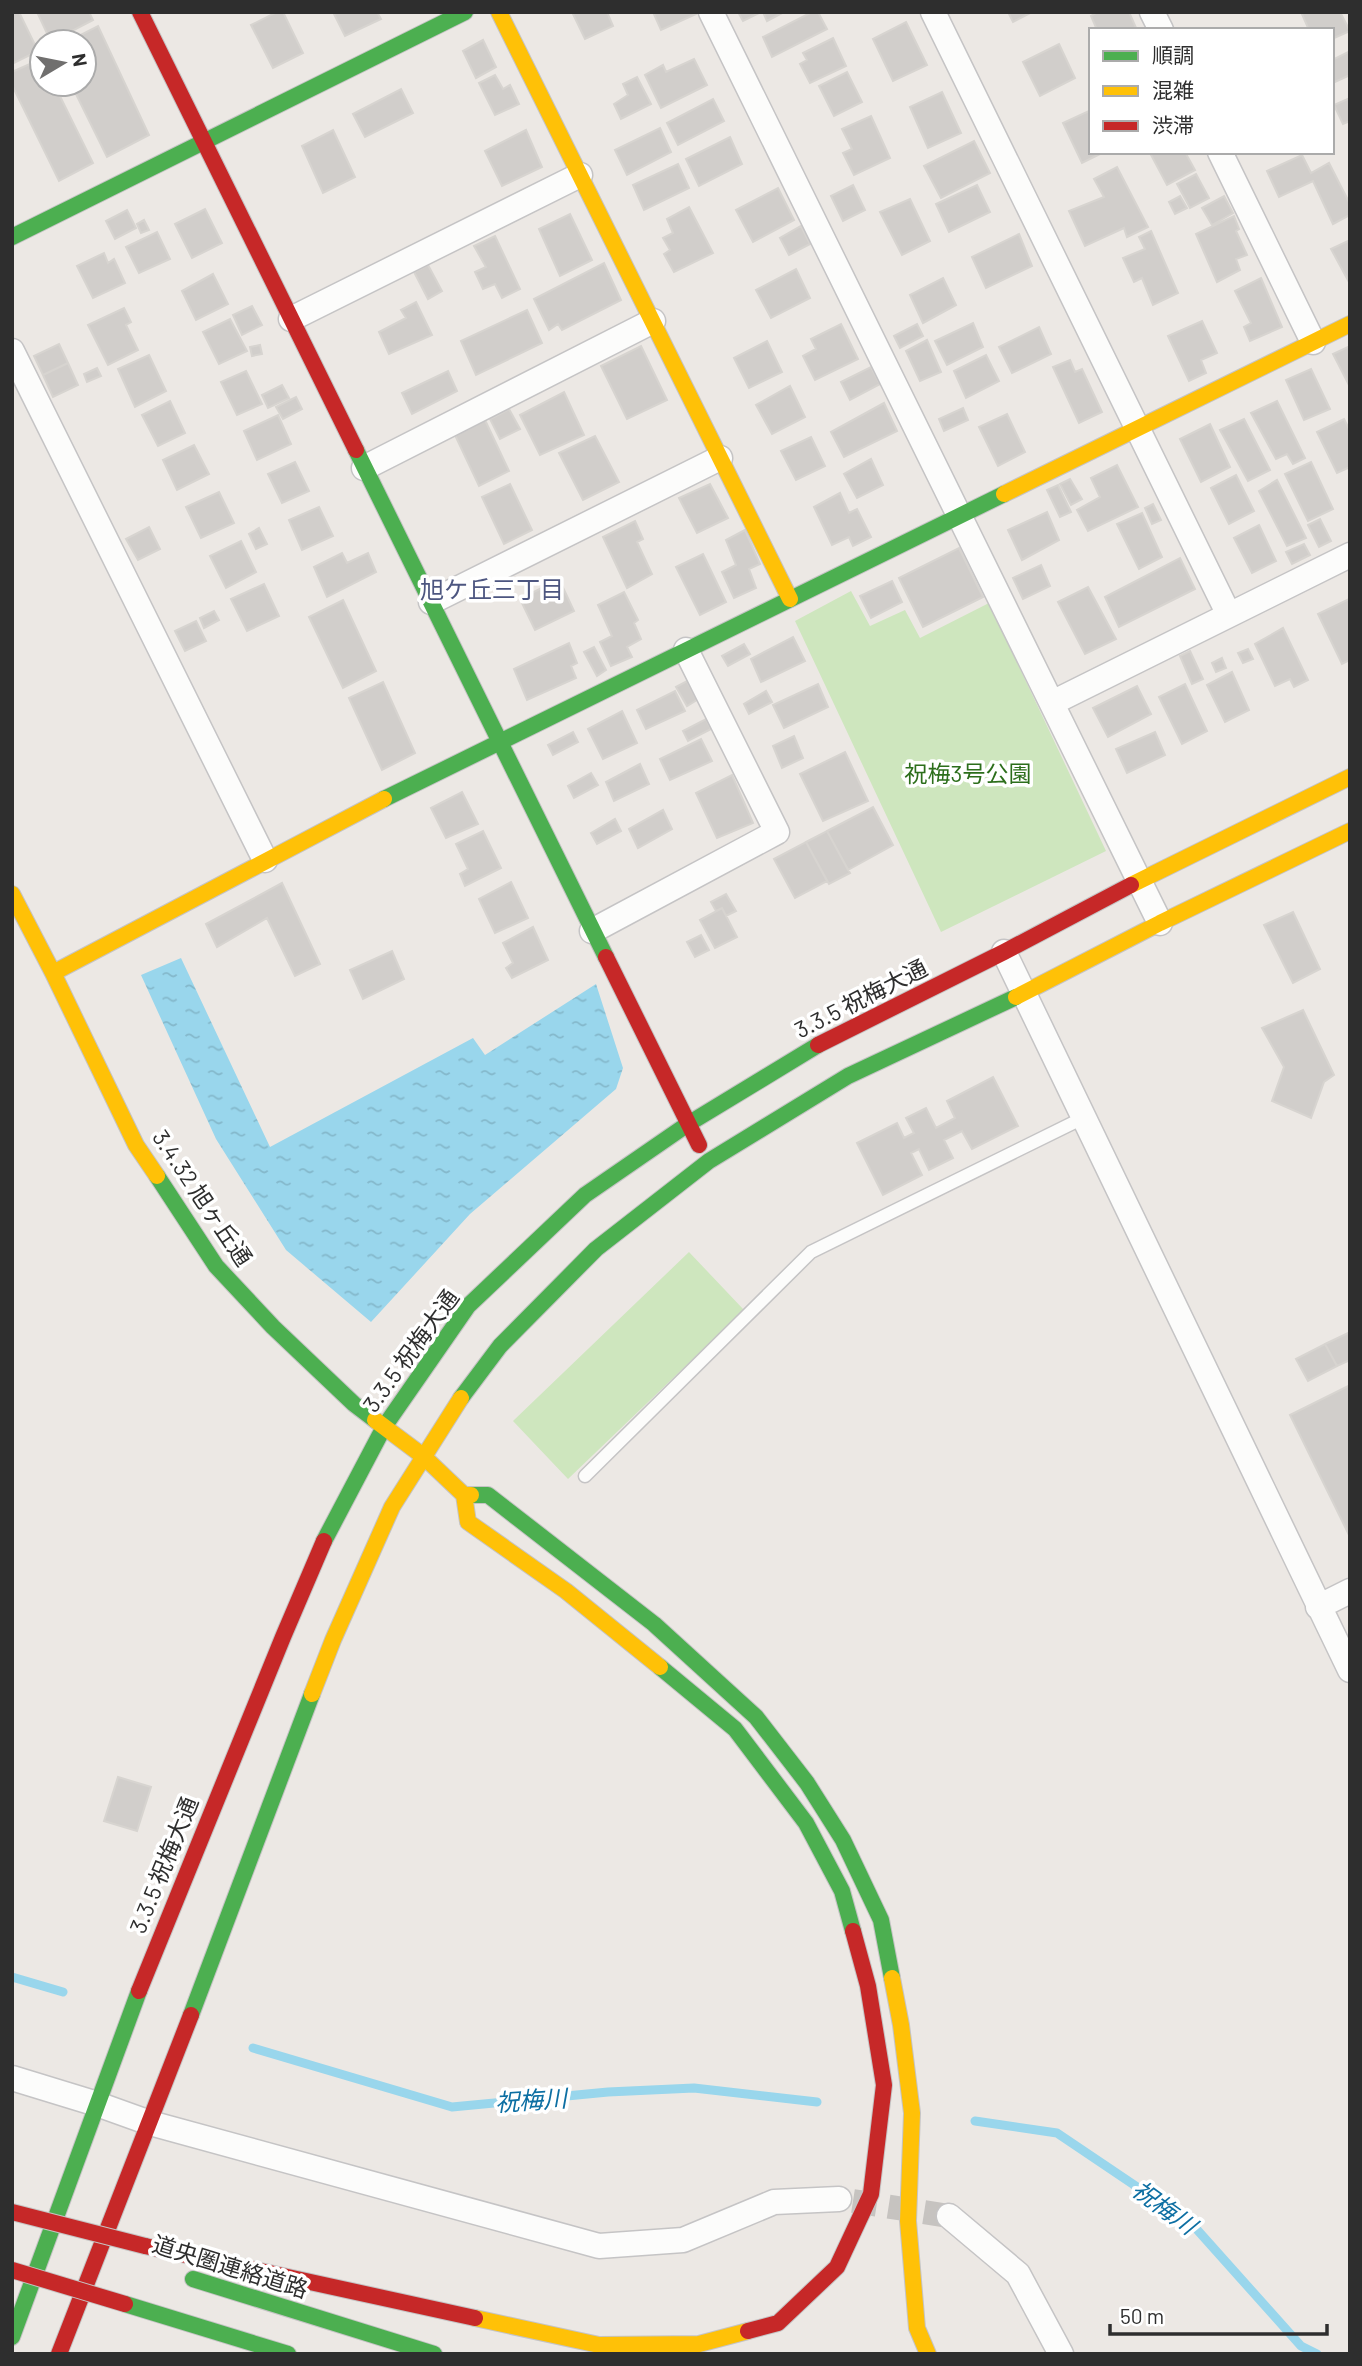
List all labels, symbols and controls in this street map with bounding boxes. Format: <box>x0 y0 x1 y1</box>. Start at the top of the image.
north arrow <box>28 28 98 98</box>
legend <box>1089 28 1334 154</box>
text: 順調 <box>1152 42 1194 67</box>
text: N <box>68 52 93 68</box>
text: 混雑 <box>1152 77 1194 102</box>
text: 渋滞 <box>1152 112 1194 137</box>
district label: 旭ケ丘三丁目 <box>420 574 564 603</box>
park label: 祝梅3号公園 <box>905 759 1031 787</box>
street label: 3.3.5 祝梅大通 <box>790 953 931 1043</box>
street label: 3.4.32 旭ヶ丘通 <box>147 1124 259 1271</box>
street label: 3.3.5 祝梅大通 <box>356 1284 464 1417</box>
street label: 3.3.5 祝梅大通 <box>123 1792 203 1937</box>
water label: 祝梅川 <box>494 2082 571 2116</box>
water label: 祝梅川 <box>1127 2174 1205 2241</box>
street label: 道央圏連絡道路 <box>149 2229 311 2303</box>
scale bar <box>1110 2292 1327 2336</box>
text: 50 m <box>1120 2303 1164 2328</box>

